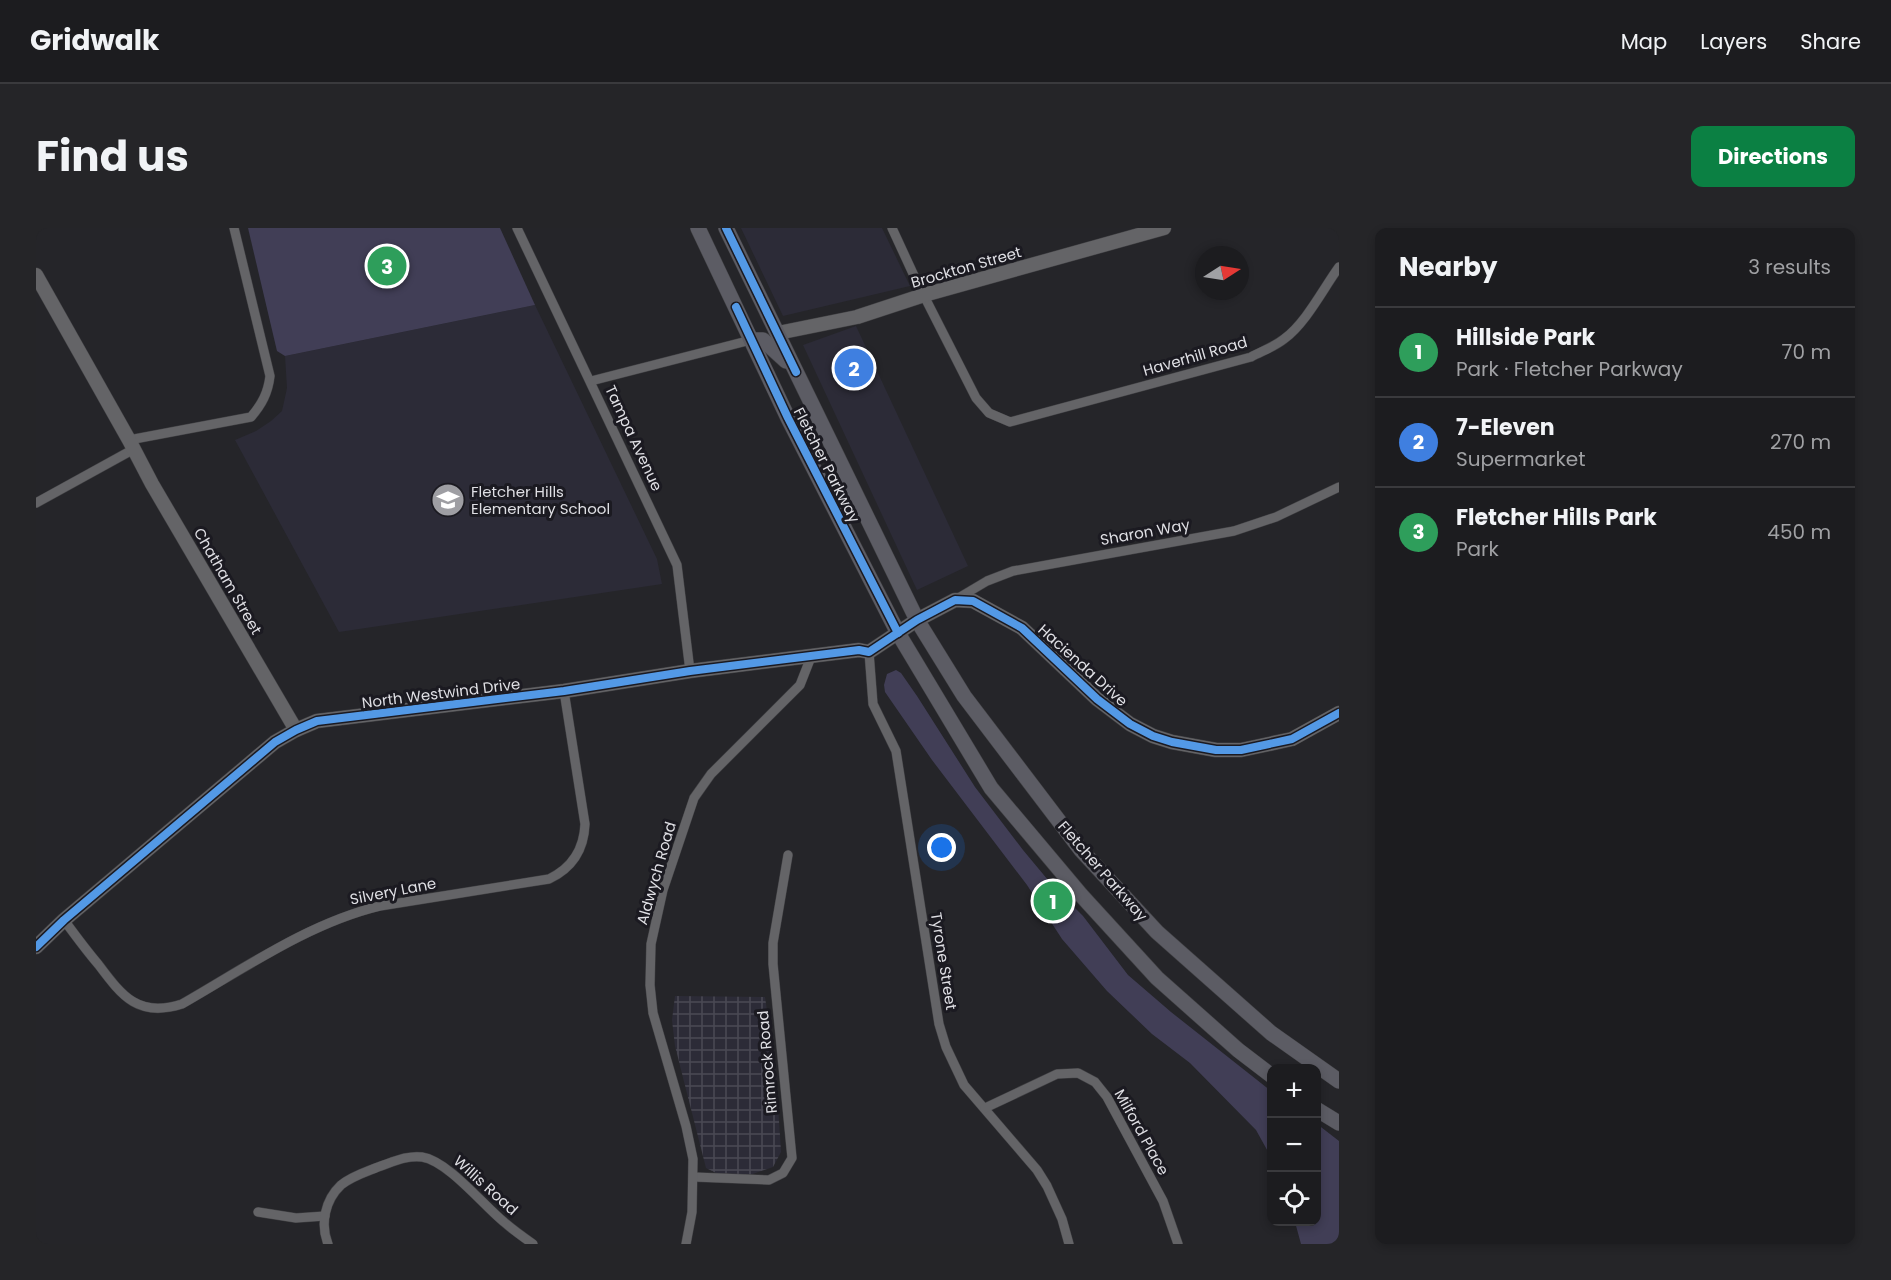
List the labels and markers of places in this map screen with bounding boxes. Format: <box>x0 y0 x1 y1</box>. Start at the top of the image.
pin: 3 <box>368 243 406 288</box>
pin: 2 <box>834 346 874 390</box>
place label: Fletcher Hills Elementary School <box>471 481 610 519</box>
school or university icon: Fletcher Hills Elementary School <box>430 482 466 518</box>
pin: 1 <box>1034 878 1072 924</box>

